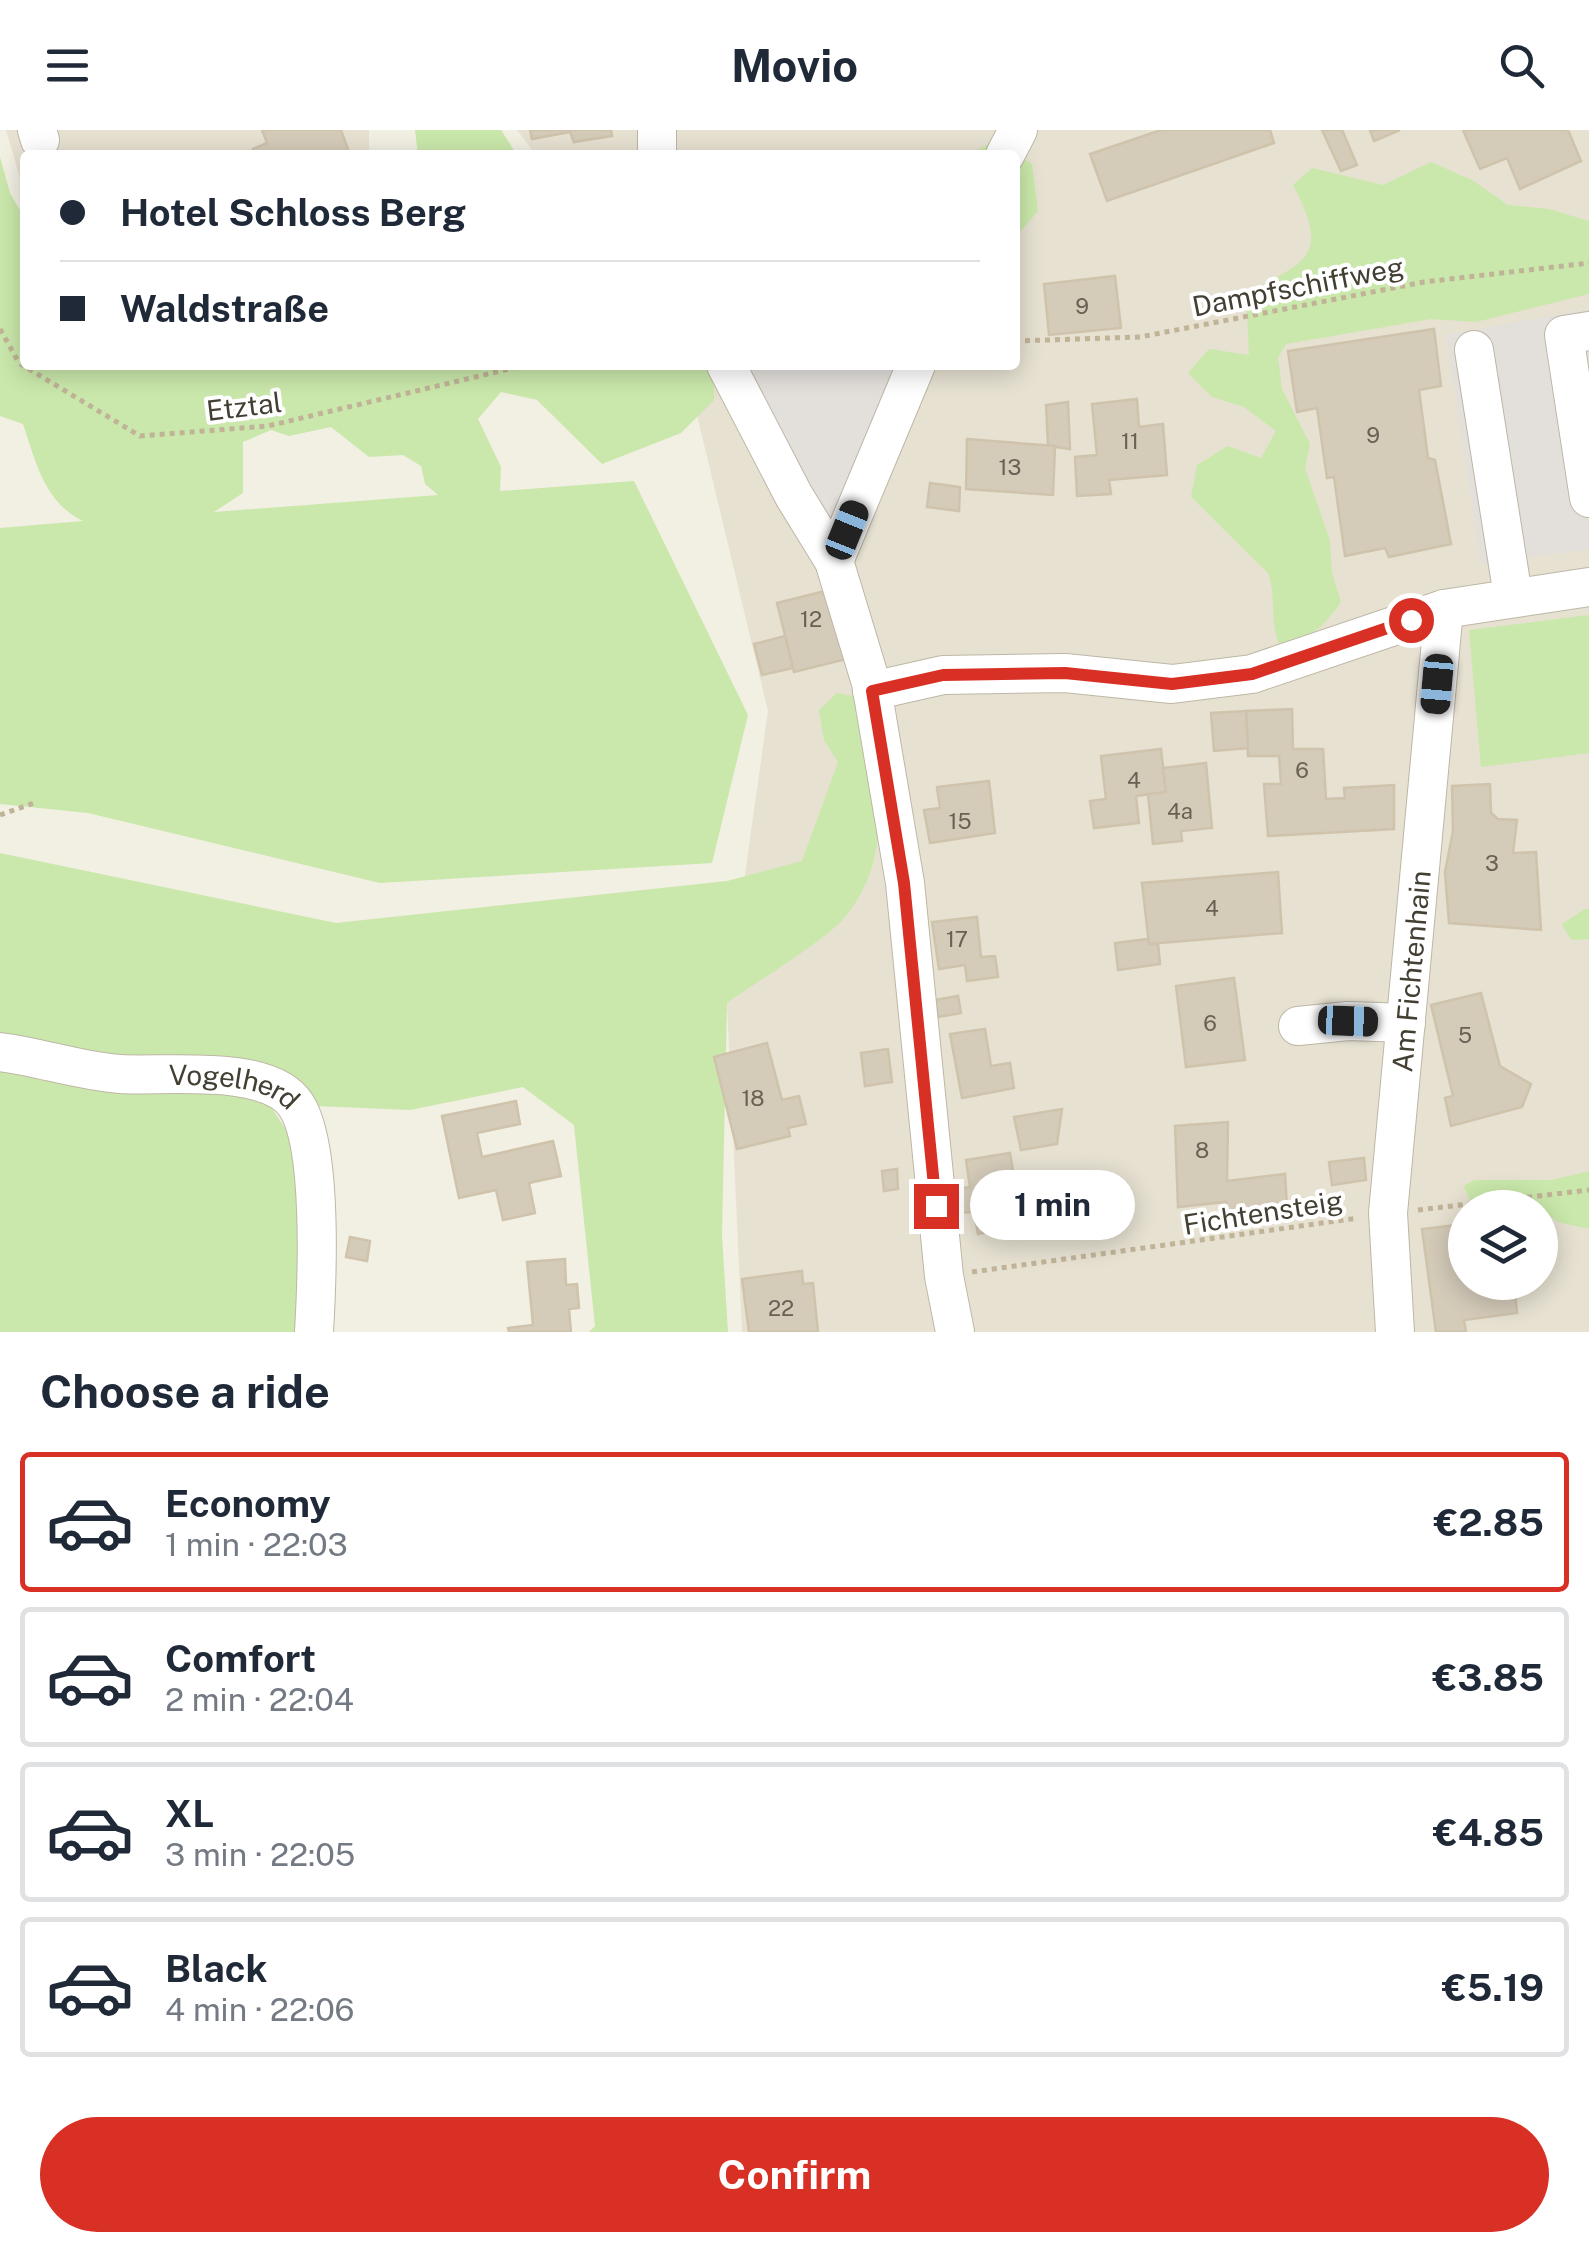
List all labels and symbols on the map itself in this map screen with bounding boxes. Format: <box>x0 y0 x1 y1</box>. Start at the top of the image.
street label: Dampfschiffweg <box>1189 249 1407 323</box>
house number: 9 <box>1075 293 1089 319</box>
street label: Etztal <box>204 385 284 427</box>
house number: 9 <box>1366 422 1380 448</box>
house number: 11 <box>1121 428 1139 454</box>
house number: 13 <box>999 454 1021 480</box>
car <box>822 497 872 563</box>
route start <box>1389 598 1434 643</box>
house number: 12 <box>800 606 822 632</box>
car <box>1419 653 1455 715</box>
house number: 6 <box>1295 757 1309 783</box>
house number: 4 <box>1127 767 1141 793</box>
house number: 4a <box>1167 798 1193 824</box>
house number: 15 <box>948 808 972 834</box>
house number: 3 <box>1485 850 1499 876</box>
street label: Am Fichtenhain <box>1385 869 1436 1074</box>
house number: 4 <box>1205 895 1219 921</box>
house number: 17 <box>946 926 968 952</box>
car <box>1317 1005 1379 1037</box>
house number: 6 <box>1203 1010 1217 1036</box>
house number: 5 <box>1458 1022 1472 1048</box>
street label: Vogelherd <box>169 1057 307 1115</box>
house number: 18 <box>741 1085 765 1111</box>
house number: 8 <box>1195 1137 1209 1163</box>
callout: 1 min <box>971 1171 1136 1241</box>
street label: Fichtensteig <box>1181 1183 1345 1241</box>
route end <box>914 1184 959 1229</box>
house number: 22 <box>768 1295 794 1321</box>

